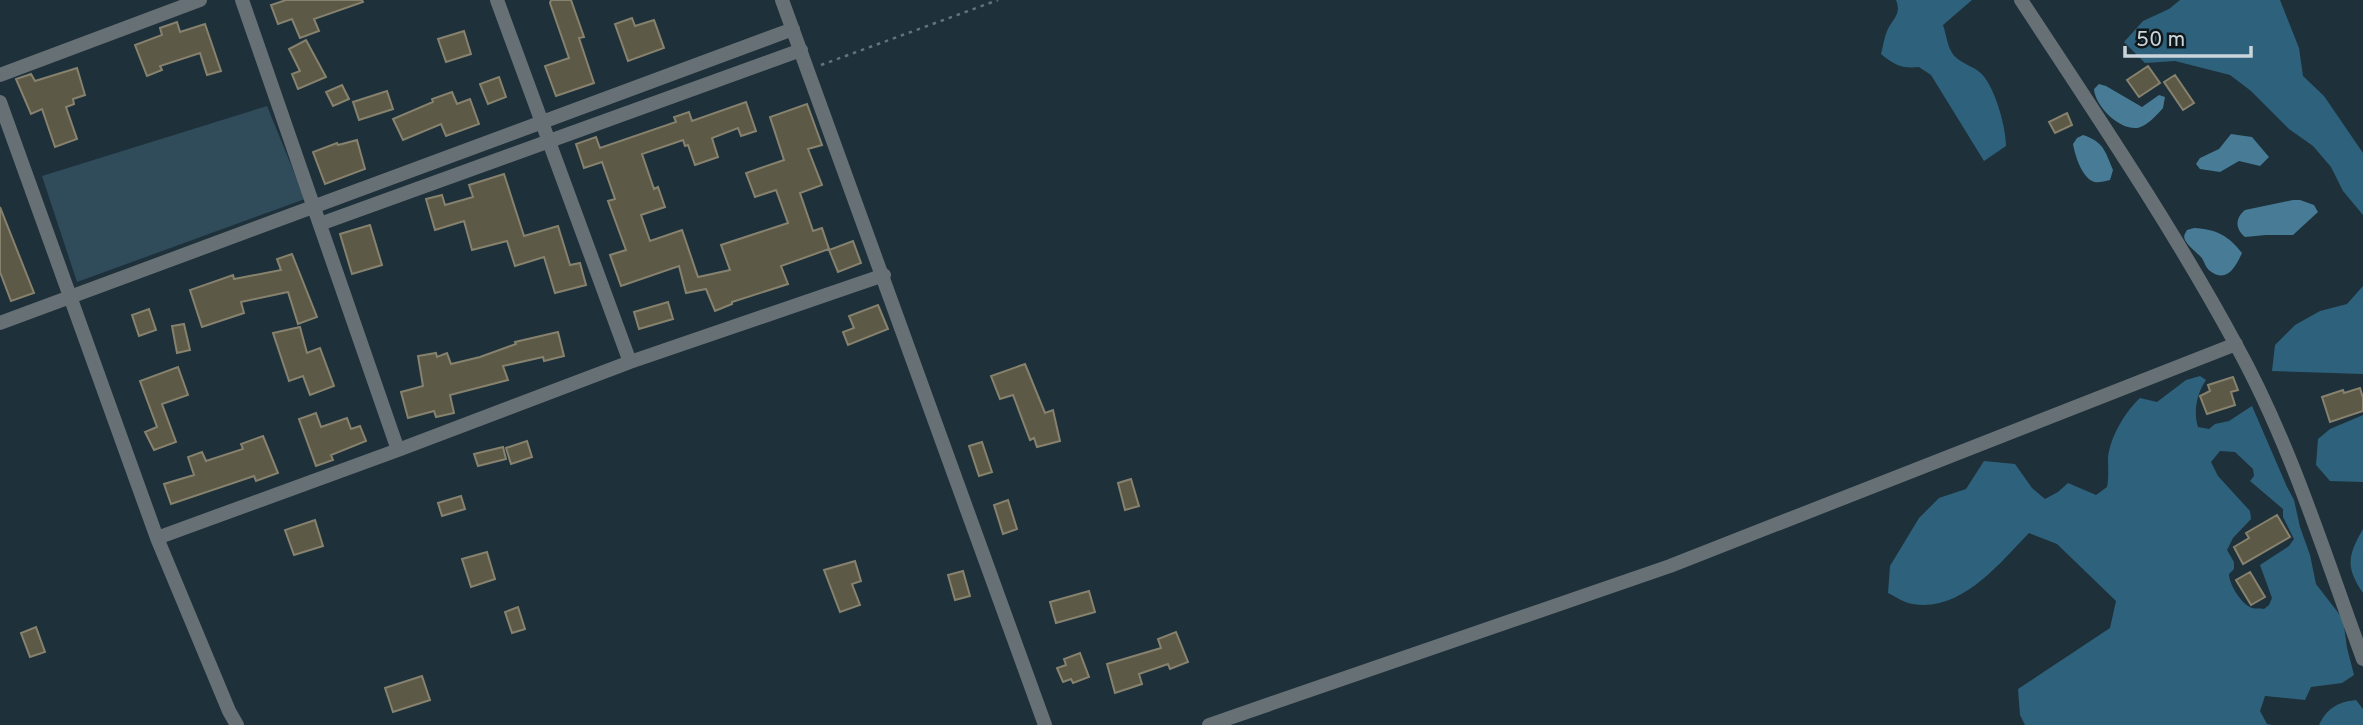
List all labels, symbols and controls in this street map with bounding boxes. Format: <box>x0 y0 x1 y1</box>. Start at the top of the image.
scale bar <box>2125 14 2251 58</box>
text: 50 m <box>2136 27 2185 54</box>

